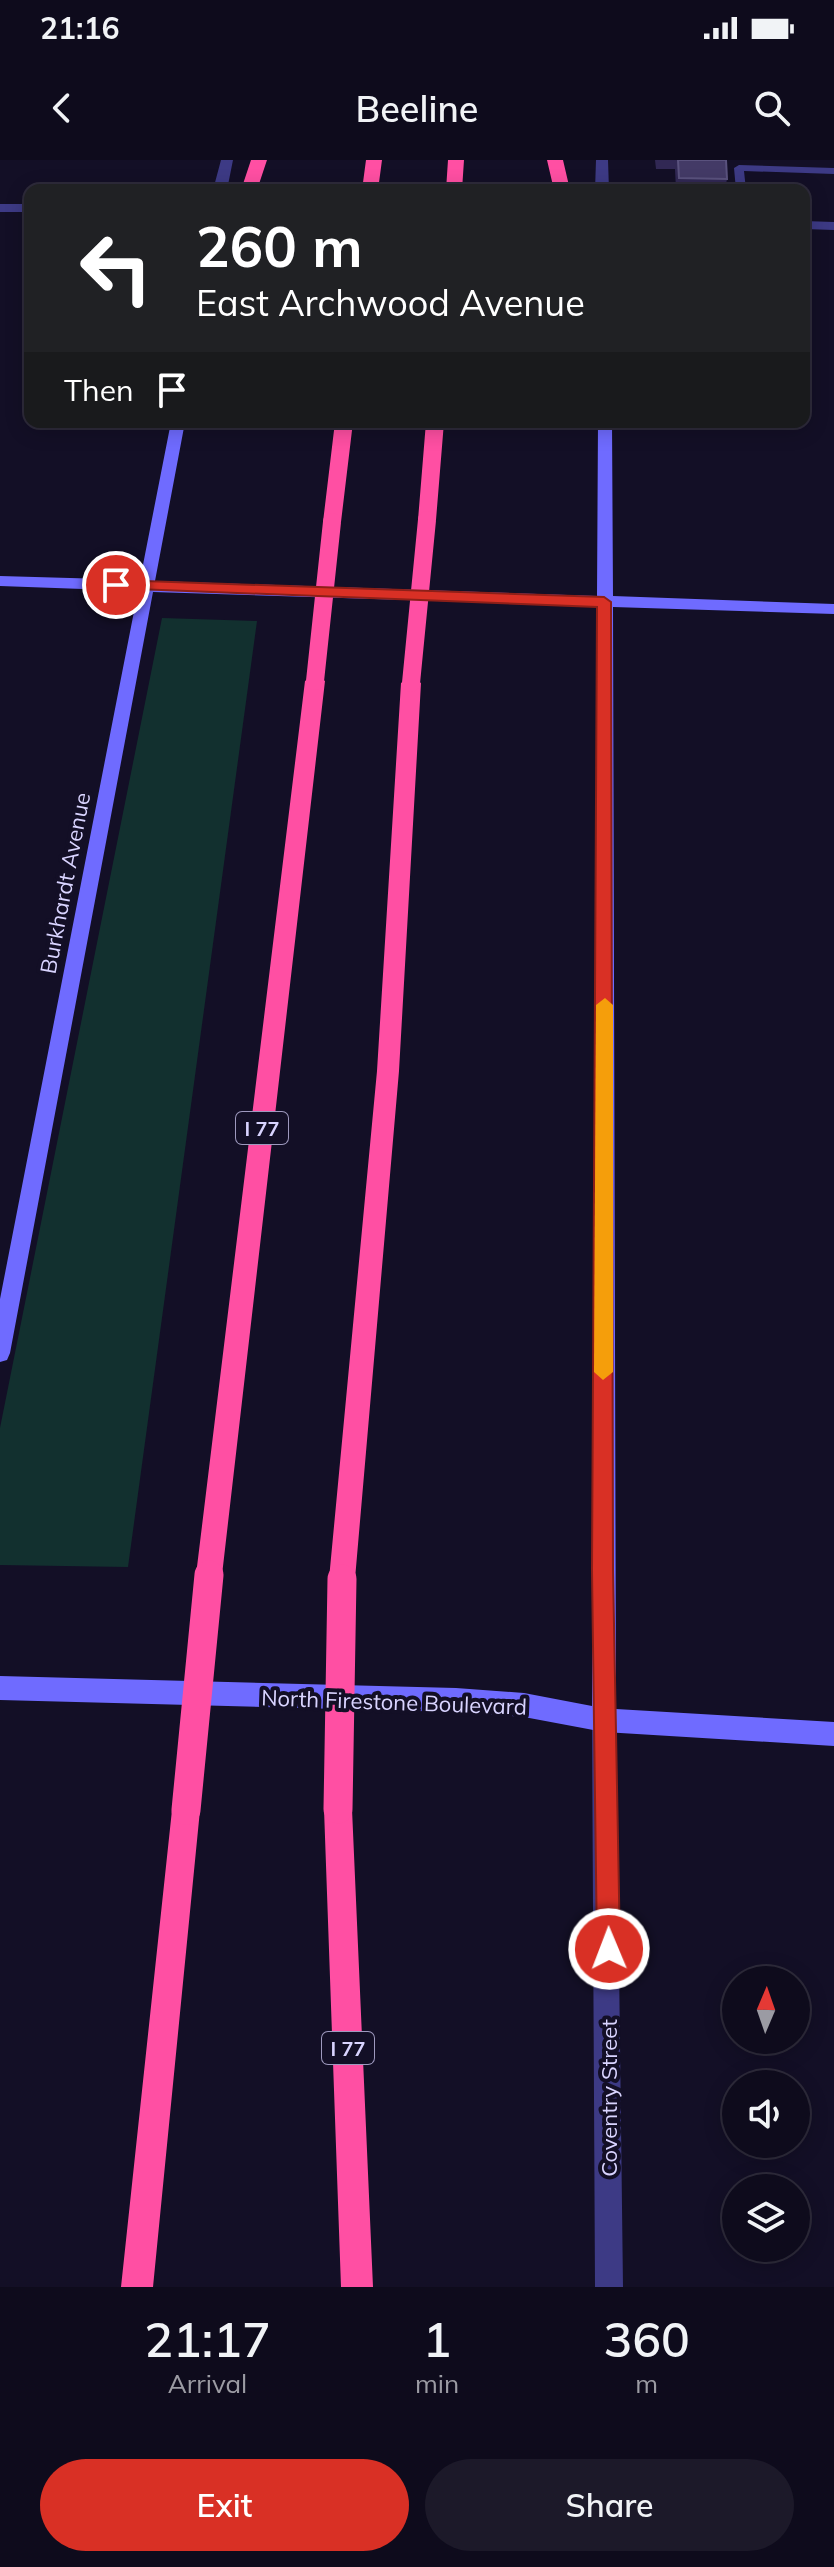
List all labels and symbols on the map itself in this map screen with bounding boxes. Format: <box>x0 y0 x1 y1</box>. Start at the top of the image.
pin <box>82 551 150 619</box>
street label: Burkhardt Avenue <box>34 790 96 976</box>
road number: I 77 <box>236 1112 288 1144</box>
street label: North Firestone Boulevard <box>261 1683 527 1721</box>
position arrow <box>567 1907 651 1991</box>
north arrow <box>722 1966 810 2054</box>
street label: Coventry Street <box>595 2019 623 2177</box>
road number: I 77 <box>322 2032 374 2064</box>

